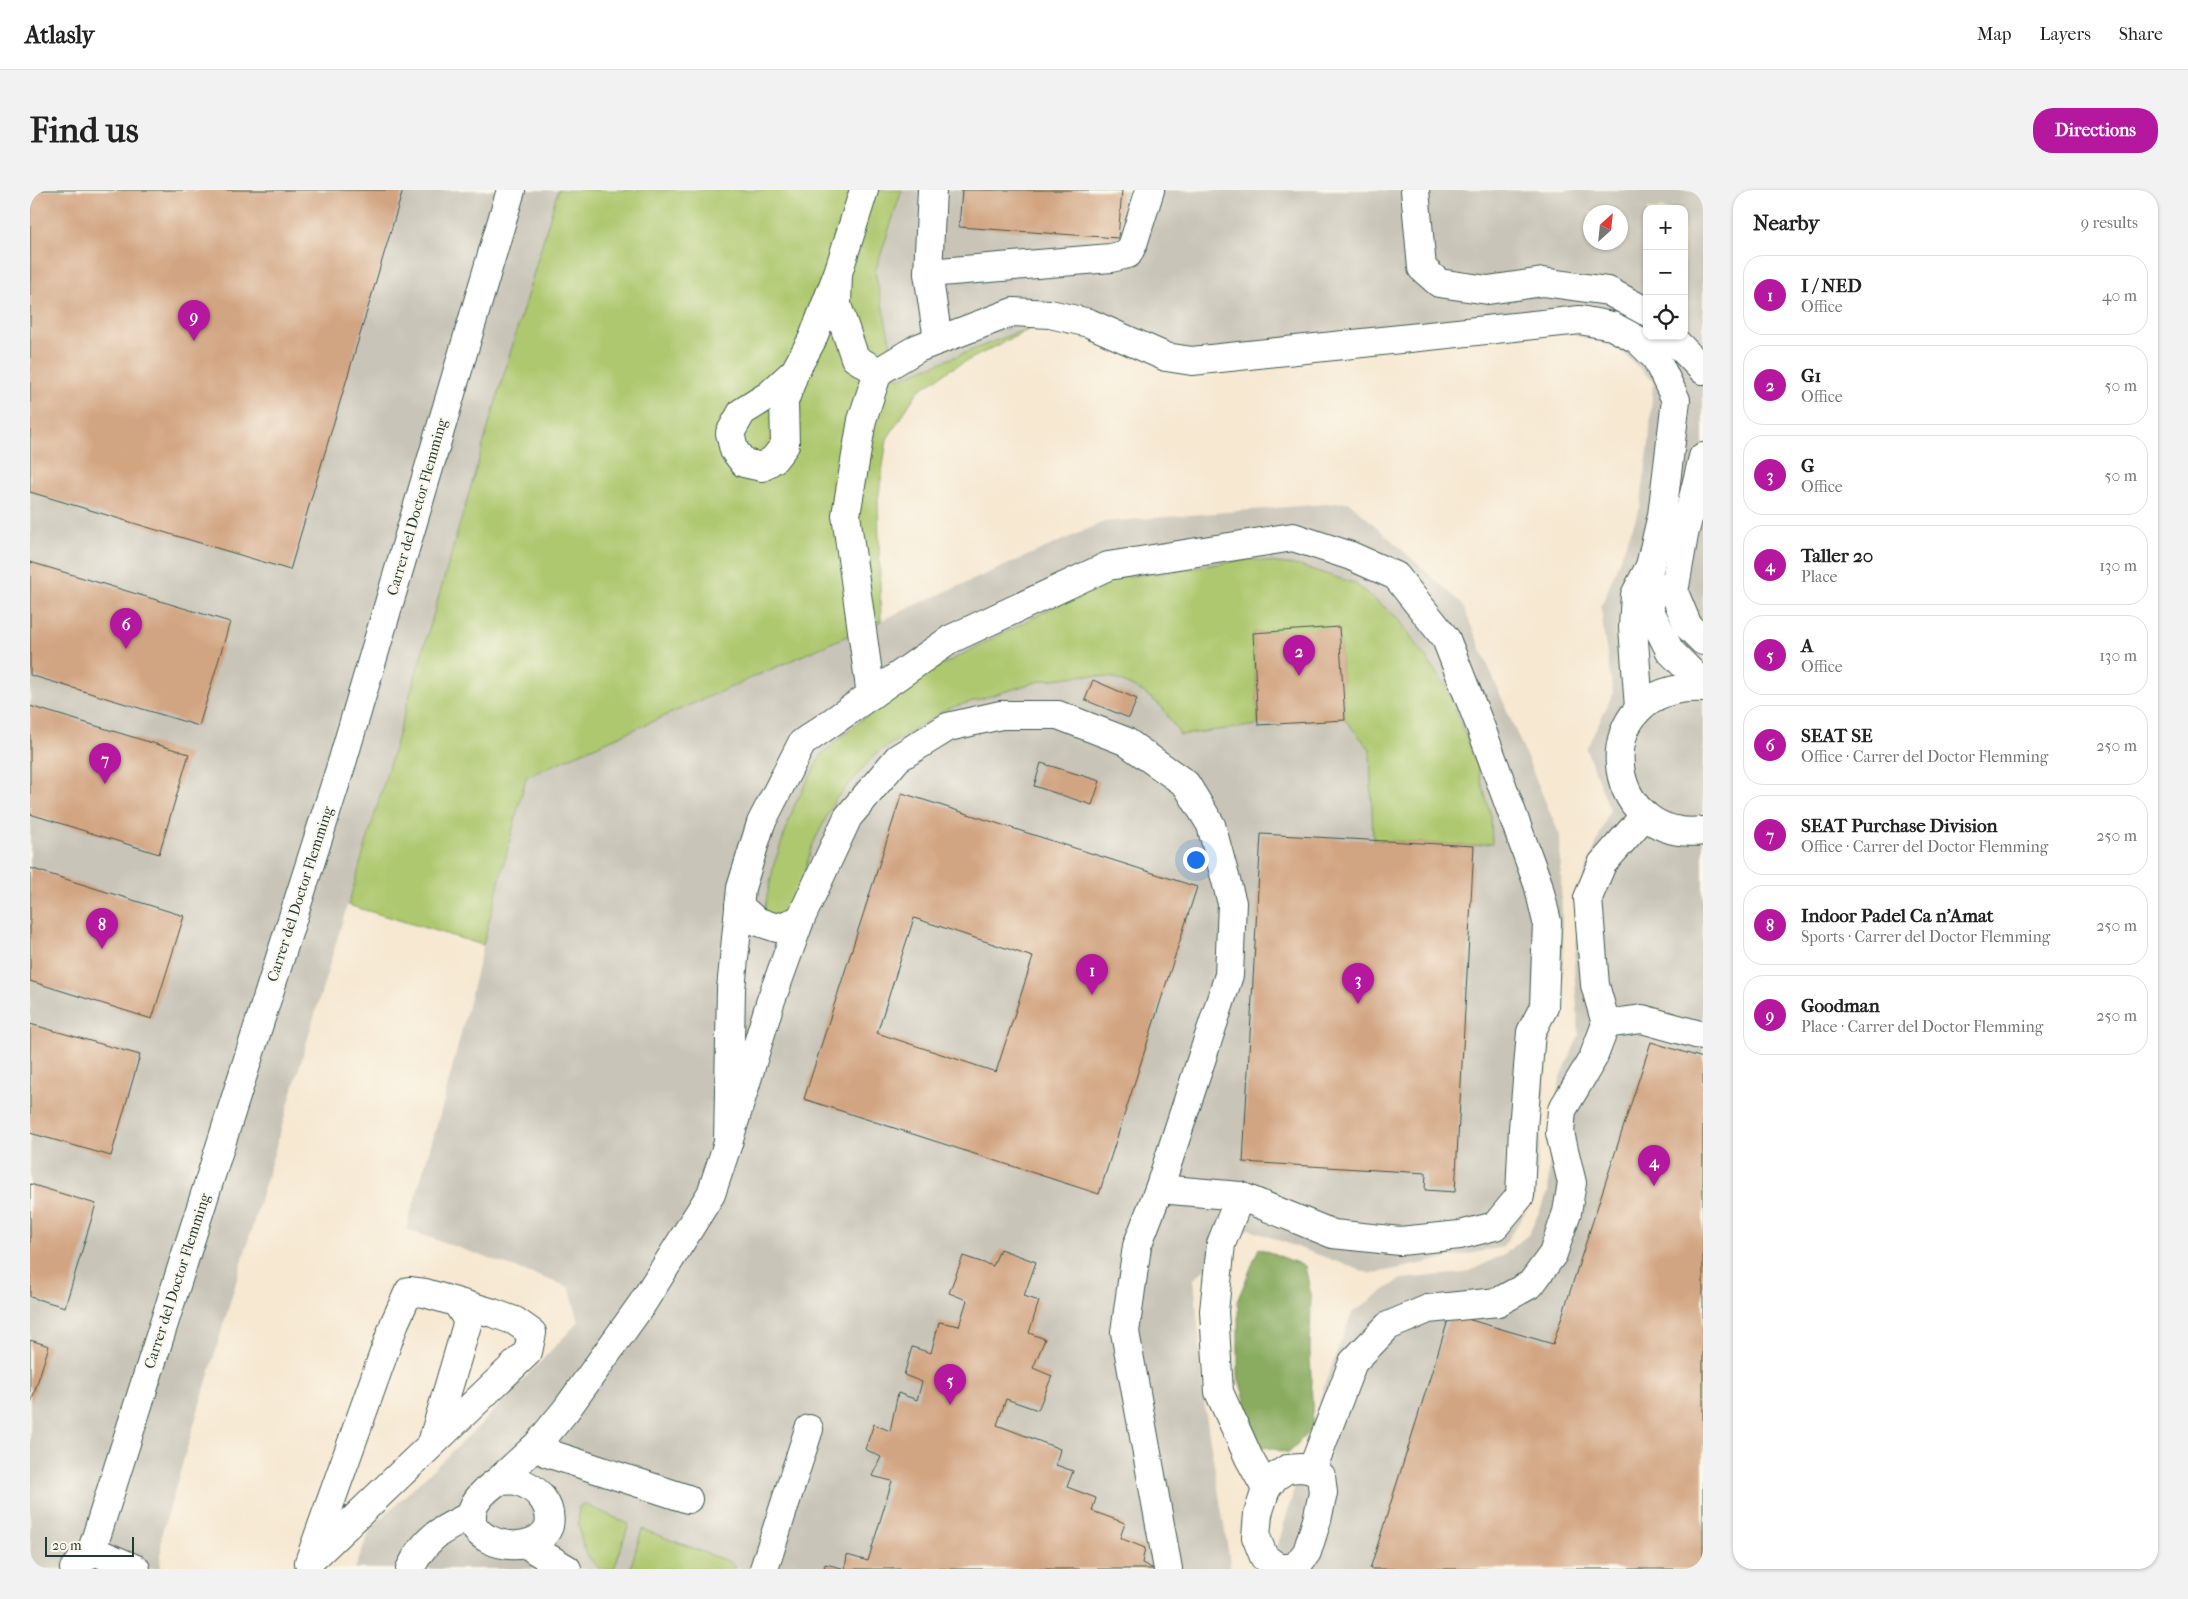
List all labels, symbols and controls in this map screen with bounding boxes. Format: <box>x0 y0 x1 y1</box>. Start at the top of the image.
text: Atlasly <box>25 21 94 49</box>
text: Map <box>1977 24 2011 45</box>
text: Layers <box>2039 24 2091 45</box>
text: Share <box>2119 24 2163 45</box>
button: Directions <box>2033 108 2158 153</box>
text: Find us <box>30 110 139 151</box>
north arrow <box>1583 205 1628 250</box>
map controls <box>1643 205 1688 340</box>
button: + <box>1643 205 1688 250</box>
text: Nearby <box>1753 211 1819 235</box>
text: 9 results <box>2081 213 2138 232</box>
button: − <box>1643 250 1688 295</box>
text: I / NED <box>1801 275 1862 297</box>
text: 1 <box>1767 286 1773 305</box>
text: 40 m <box>2102 286 2137 305</box>
button: locate <box>1643 295 1688 340</box>
text: Office <box>1801 297 1843 316</box>
pin: 9 <box>178 300 210 341</box>
text: G1 <box>1801 365 1821 387</box>
text: 2 <box>1766 376 1774 395</box>
text: 50 m <box>2105 376 2137 395</box>
text: Office <box>1801 387 1843 406</box>
street label: Carrer del Doctor Flemming <box>383 415 451 598</box>
text: G <box>1801 455 1814 477</box>
text: 3 <box>1767 466 1773 485</box>
text: 50 m <box>2105 466 2137 485</box>
text: Office <box>1801 477 1843 496</box>
text: Taller 20 <box>1801 545 1873 567</box>
text: 4 <box>1765 556 1775 575</box>
text: 130 m <box>2099 556 2137 575</box>
text: Place <box>1801 567 1837 586</box>
pin: 6 <box>110 608 142 649</box>
pin: 2 <box>1283 635 1315 676</box>
text: A <box>1801 635 1813 657</box>
text: 5 <box>1767 646 1773 665</box>
text: 130 m <box>2099 646 2137 665</box>
text: Office <box>1801 657 1843 676</box>
text: SEAT SE <box>1801 725 1873 747</box>
text: 6 <box>1766 736 1774 755</box>
text: 250 m <box>2096 736 2137 755</box>
pin: 7 <box>89 743 121 784</box>
text: Office · Carrer del Doctor Flemming <box>1801 747 2048 766</box>
street label: Carrer del Doctor Flemming <box>263 803 337 984</box>
text: SEAT Purchase Division <box>1801 815 1998 837</box>
text: 7 <box>1766 826 1774 845</box>
text: 250 m <box>2096 826 2137 845</box>
text: Office · Carrer del Doctor Flemming <box>1801 837 2048 856</box>
your location <box>1183 847 1209 873</box>
text: Indoor Padel Ca n'Amat <box>1801 905 1994 927</box>
pin: 8 <box>86 908 118 949</box>
text: 8 <box>1766 916 1774 935</box>
text: 250 m <box>2096 916 2137 935</box>
text: Sports · Carrer del Doctor Flemming <box>1801 927 2050 946</box>
pin: 1 <box>1076 954 1108 995</box>
pin: 3 <box>1342 963 1374 1004</box>
text: Goodman <box>1801 995 1880 1017</box>
text: 9 <box>1766 1006 1774 1025</box>
text: 250 m <box>2096 1006 2137 1025</box>
text: Place · Carrer del Doctor Flemming <box>1801 1017 2043 1036</box>
pin: 4 <box>1638 1145 1670 1186</box>
street label: Carrer del Doctor Flemming <box>140 1190 214 1371</box>
pin: 5 <box>934 1364 966 1405</box>
scale bar <box>45 1534 134 1557</box>
text: 20 m <box>52 1537 82 1554</box>

